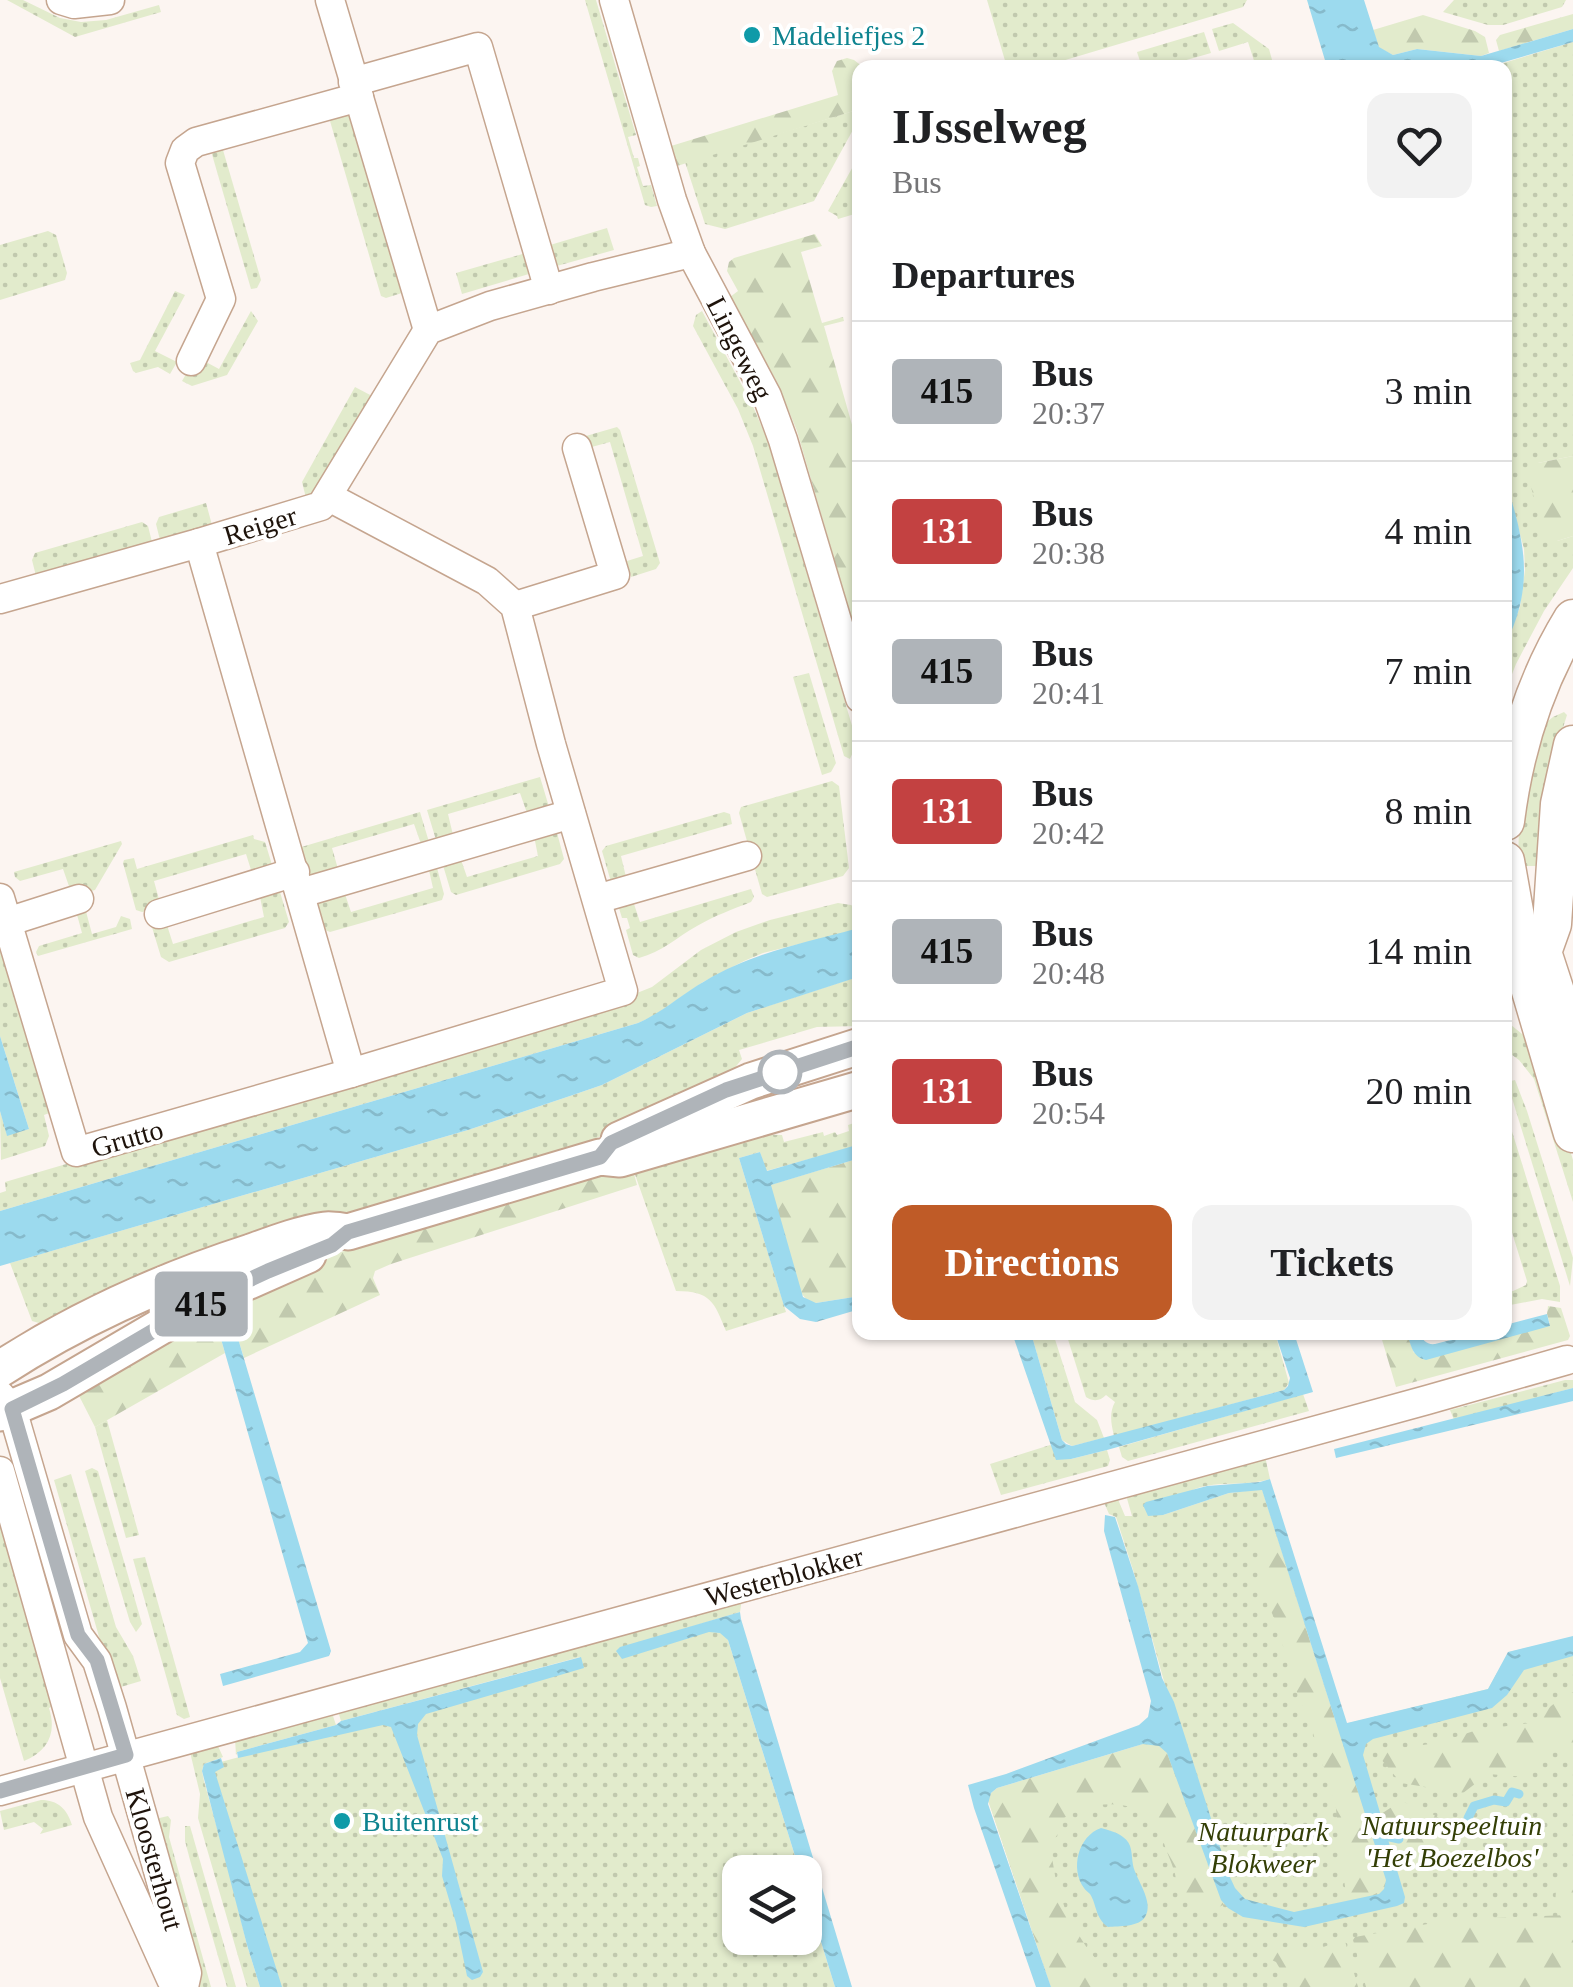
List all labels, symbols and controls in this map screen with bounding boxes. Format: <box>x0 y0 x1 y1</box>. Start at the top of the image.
place label: Madeliefjes 2 <box>772 20 925 51</box>
marker: Madeliefjes 2 <box>741 24 763 46</box>
button: heart <box>1367 93 1472 198</box>
text: IJsselweg <box>892 100 1087 153</box>
text: Bus <box>892 164 942 200</box>
text: Departures <box>892 254 1075 296</box>
street label: Lingeweg <box>700 291 779 405</box>
text: Bus <box>1032 352 1093 394</box>
text: 3 min <box>1384 370 1472 412</box>
text: 415 <box>921 372 973 411</box>
text: 20:37 <box>1032 395 1105 431</box>
text: Bus <box>1032 492 1093 534</box>
street label: Reiger <box>220 500 301 551</box>
text: 4 min <box>1384 510 1472 552</box>
text: 131 <box>921 512 973 551</box>
text: 20:38 <box>1032 535 1105 571</box>
text: Bus <box>1032 632 1093 674</box>
text: 7 min <box>1384 650 1472 692</box>
text: 415 <box>921 652 973 691</box>
text: 20:41 <box>1032 675 1105 711</box>
text: Bus <box>1032 772 1093 814</box>
text: 8 min <box>1384 790 1472 832</box>
text: 131 <box>921 792 973 831</box>
text: 20:42 <box>1032 815 1105 851</box>
text: Bus <box>1032 912 1093 954</box>
text: 14 min <box>1365 930 1472 972</box>
text: 415 <box>921 932 973 971</box>
text: 20:48 <box>1032 955 1105 991</box>
unlabelled marker <box>759 1051 801 1093</box>
text: Bus <box>1032 1052 1093 1094</box>
text: 20 min <box>1365 1070 1472 1112</box>
text: 131 <box>921 1072 973 1111</box>
text: 20:54 <box>1032 1095 1105 1131</box>
street label: Grutto <box>88 1114 167 1163</box>
button: Directions <box>892 1205 1172 1320</box>
button: Tickets <box>1192 1205 1472 1320</box>
line badge: 415 <box>144 1272 258 1336</box>
text: 415 <box>175 1285 227 1324</box>
street label: Westerblokker <box>702 1540 867 1612</box>
street label: Kloosterhout <box>119 1785 190 1934</box>
place label: Buitenrust <box>362 1806 479 1837</box>
marker: Buitenrust <box>331 1810 353 1832</box>
park label: Natuurspeeltuin 'Het Boezelbos' <box>1361 1810 1542 1873</box>
park label: Natuurpark Blokweer <box>1197 1816 1329 1879</box>
map controls <box>722 1855 822 1955</box>
button: layers <box>722 1855 822 1955</box>

